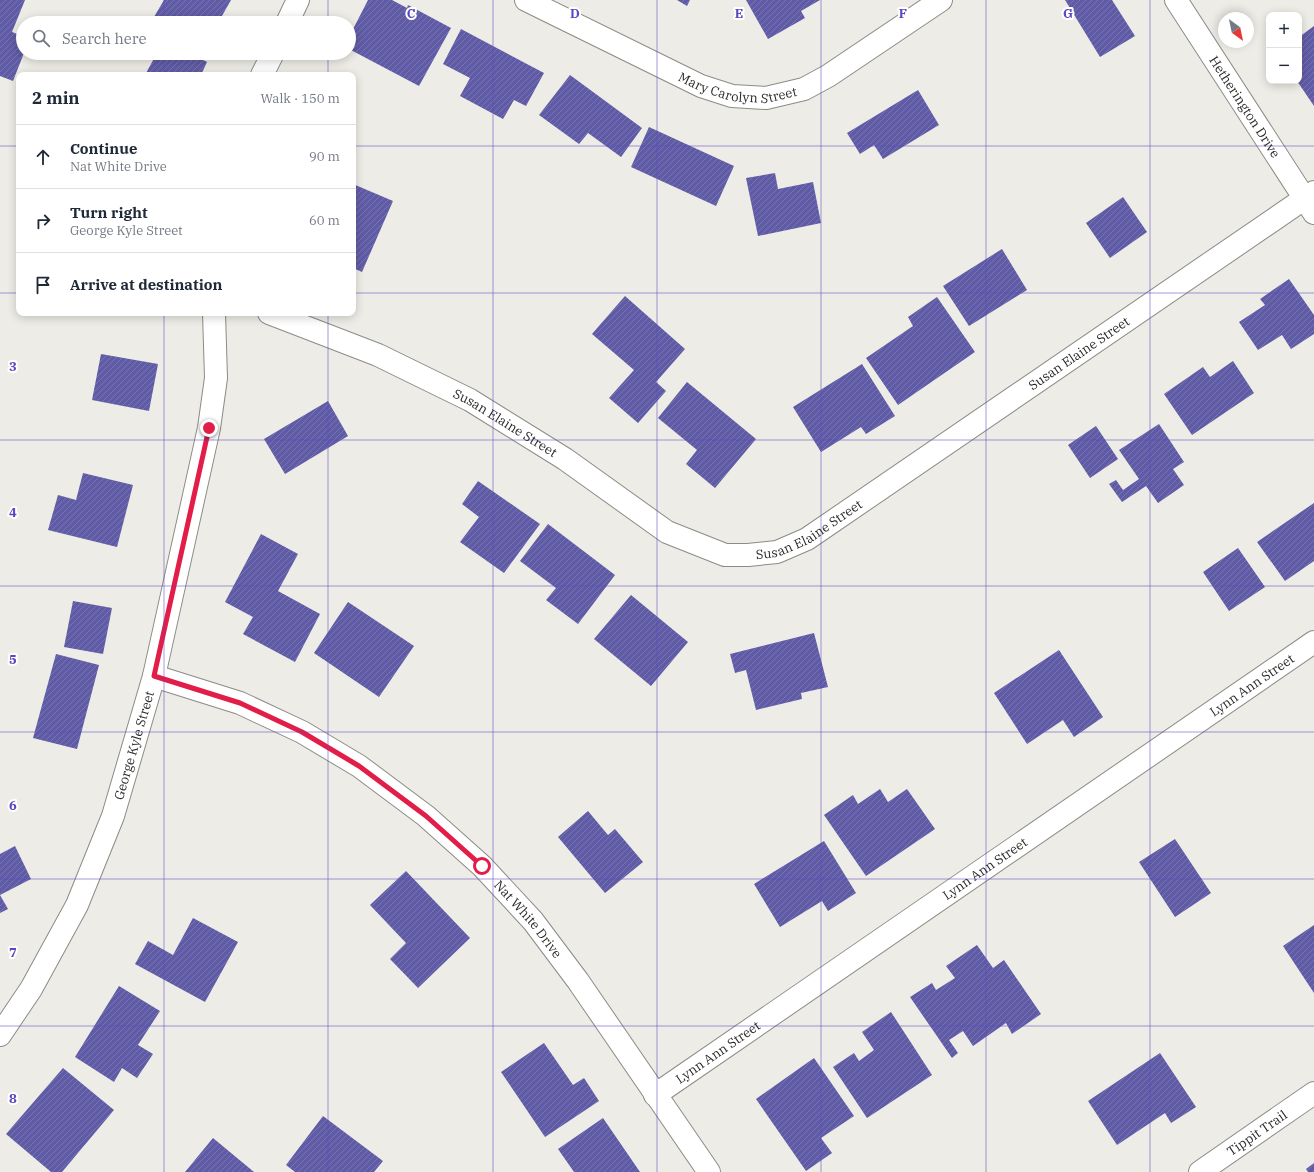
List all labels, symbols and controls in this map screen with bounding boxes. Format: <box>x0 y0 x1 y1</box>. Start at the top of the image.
text: C <box>407 5 416 22</box>
text: D <box>570 5 580 22</box>
text: E <box>735 5 743 22</box>
text: F <box>899 5 907 22</box>
text: G <box>1063 5 1073 22</box>
north arrow <box>1218 12 1254 48</box>
map controls <box>1266 12 1302 84</box>
button: + <box>1266 12 1302 48</box>
search box <box>16 16 356 60</box>
icon: search <box>30 27 52 49</box>
text: Search here <box>62 29 147 48</box>
button: − <box>1266 48 1302 84</box>
street label: Hetherington Drive <box>1205 53 1284 161</box>
street label: Mary Carolyn Street <box>676 68 799 107</box>
text: 2 min <box>32 87 80 109</box>
text: Walk · 150 m <box>261 90 340 107</box>
text: Continue <box>70 139 137 158</box>
icon: ahead <box>32 146 54 168</box>
text: 90 m <box>309 148 340 165</box>
text: Nat White Drive <box>70 158 167 175</box>
text: Turn right <box>70 203 148 222</box>
icon: right <box>32 210 54 232</box>
text: 60 m <box>309 212 340 229</box>
text: George Kyle Street <box>70 222 183 239</box>
icon: arrive <box>32 274 54 296</box>
text: Arrive at destination <box>70 275 222 294</box>
street label: Susan Elaine Street <box>1025 313 1133 394</box>
text: 3 <box>9 358 17 375</box>
street label: Susan Elaine Street <box>450 385 561 461</box>
route end <box>200 419 218 437</box>
street label: Susan Elaine Street <box>755 496 866 563</box>
text: 4 <box>9 504 17 521</box>
street label: Lynn Ann Street <box>1206 650 1298 720</box>
text: 5 <box>9 651 17 668</box>
street label: George Kyle Street <box>110 688 158 802</box>
text: 6 <box>9 797 17 814</box>
street label: Lynn Ann Street <box>939 834 1031 904</box>
route start <box>473 857 491 875</box>
street label: Nat White Drive <box>490 877 566 961</box>
text: 7 <box>9 944 17 961</box>
street label: Lynn Ann Street <box>672 1017 764 1087</box>
text: 8 <box>9 1090 17 1107</box>
street label: Tippit Trail <box>1224 1106 1290 1160</box>

